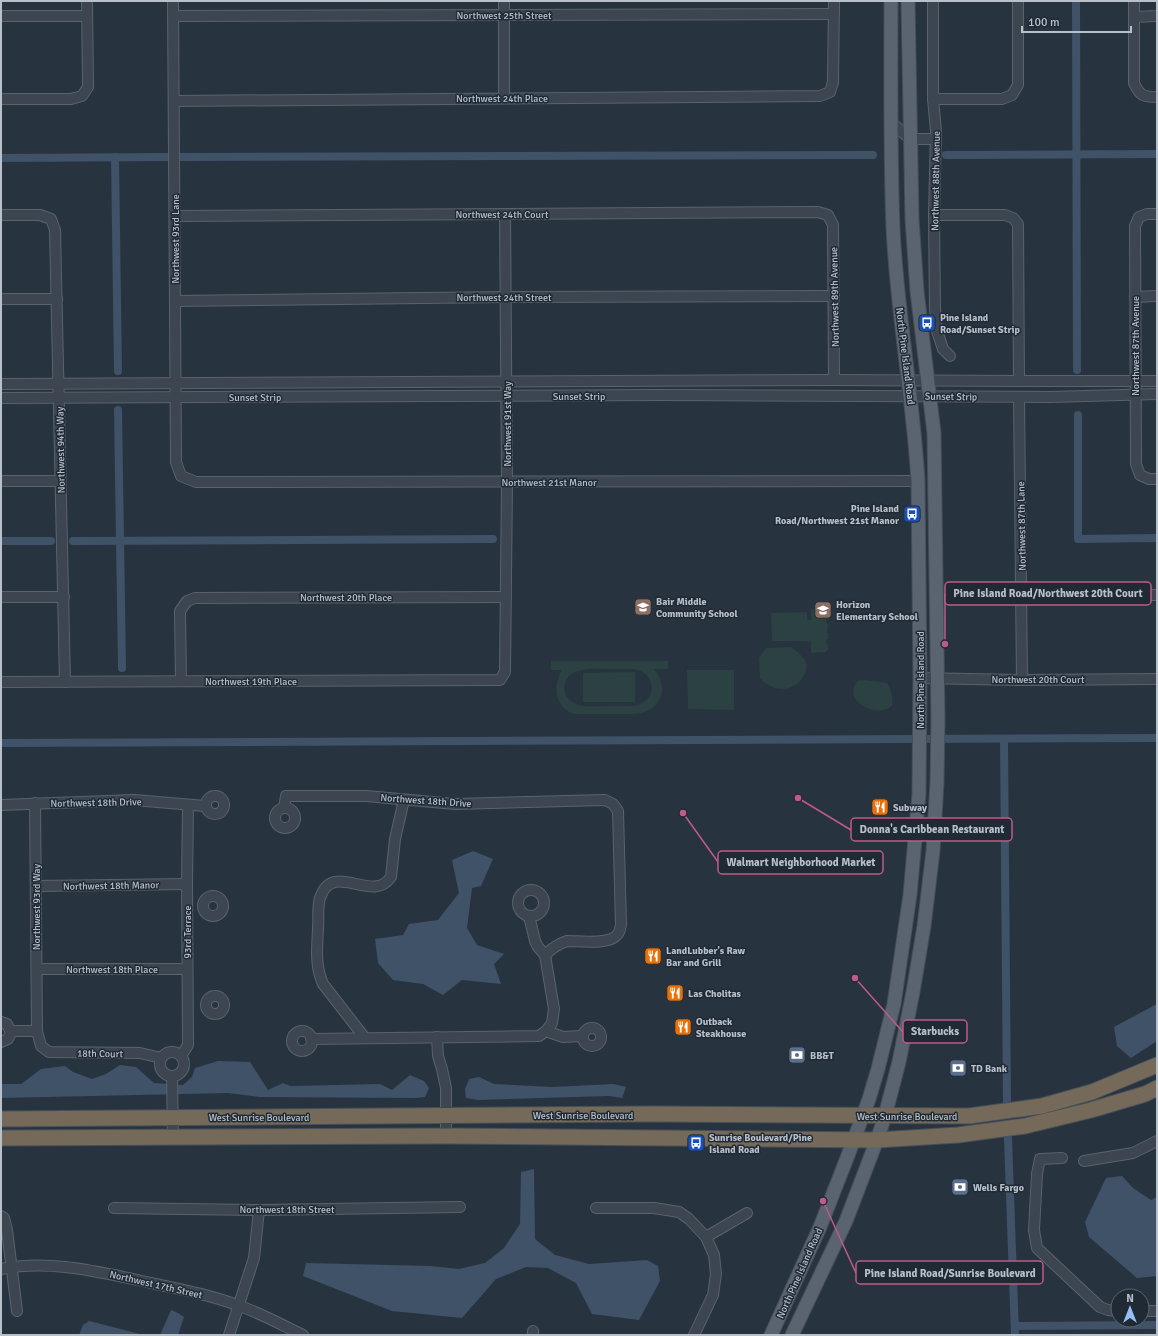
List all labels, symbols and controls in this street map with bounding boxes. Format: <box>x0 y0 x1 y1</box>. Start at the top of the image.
scale bar <box>1022 8 1131 34</box>
street label: Northwest 25th Street <box>457 10 552 22</box>
text: 100 m <box>1028 15 1060 30</box>
street label: Northwest 24th Place <box>456 93 548 105</box>
street label: Northwest 88th Avenue <box>929 131 943 231</box>
street label: Northwest 93rd Lane <box>170 194 182 284</box>
street label: Northwest 24th Court <box>456 209 549 221</box>
street label: Northwest 89th Avenue <box>828 247 842 347</box>
street label: Northwest 24th Street <box>457 292 552 304</box>
street label: Northwest 87th Avenue <box>1130 296 1142 396</box>
street label: North Pine Island Road <box>893 307 917 405</box>
place label: Pine Island Road/Sunset Strip <box>940 312 1021 336</box>
bus stop icon: Pine Island Road/Sunset Strip <box>917 313 937 333</box>
street label: Northwest 91st Way <box>502 381 514 467</box>
street label: Sunset Strip <box>553 391 605 403</box>
street label: Sunset Strip <box>925 391 977 403</box>
street label: Sunset Strip <box>229 392 281 404</box>
street label: Northwest 94th Way <box>54 406 68 493</box>
street label: Northwest 21st Manor <box>501 477 597 489</box>
street label: Northwest 87th Lane <box>1015 481 1029 571</box>
place label: Pine Island Road/Northwest 21st Manor <box>775 503 900 527</box>
bus stop icon: Pine Island Road/Northwest 21st Manor <box>902 504 922 524</box>
callout: Pine Island Road/Northwest 20th Court <box>945 582 1151 605</box>
text: Pine Island Road/Northwest 20th Court <box>953 587 1143 600</box>
street label: Northwest 20th Place <box>300 592 392 604</box>
place label: Bair Middle Community School <box>656 596 738 620</box>
school or university icon: Bair Middle Community School <box>633 597 653 617</box>
place label: Horizon Elementary School <box>836 599 918 623</box>
school or university icon: Horizon Elementary School <box>813 600 833 620</box>
street label: North Pine Island Road <box>915 631 927 729</box>
street label: Northwest 20th Court <box>992 674 1085 686</box>
street label: Northwest 19th Place <box>205 676 297 688</box>
street label: Northwest 18th Drive <box>380 792 472 810</box>
street label: Northwest 18th Drive <box>50 796 142 810</box>
restaurant icon: Subway <box>870 797 890 817</box>
place label: Subway <box>893 802 927 814</box>
callout: Donna's Caribbean Restaurant <box>851 818 1012 841</box>
text: Donna's Caribbean Restaurant <box>860 823 1004 836</box>
callout: Walmart Neighborhood Market <box>718 851 883 874</box>
text: Walmart Neighborhood Market <box>727 856 875 869</box>
street label: Northwest 93rd Way <box>31 863 43 950</box>
street label: Northwest 18th Manor <box>63 879 160 893</box>
street label: 93rd Terrace <box>182 906 194 958</box>
place label: LandLubber's Raw Bar and Grill <box>666 945 746 969</box>
restaurant icon: LandLubber's Raw Bar and Grill <box>643 946 663 966</box>
street label: Northwest 18th Place <box>66 964 158 976</box>
restaurant icon: Las Cholitas <box>665 983 685 1003</box>
place label: Las Cholitas <box>688 988 742 1000</box>
place label: Outback Steakhouse <box>696 1016 746 1040</box>
restaurant icon: Outback Steakhouse <box>673 1017 693 1037</box>
callout: Starbucks <box>903 1020 967 1043</box>
text: Starbucks <box>911 1025 959 1038</box>
bank icon: BB&T <box>787 1045 807 1065</box>
street label: 18th Court <box>77 1048 124 1060</box>
place label: BB&T <box>810 1050 835 1062</box>
bank icon: TD Bank <box>948 1058 968 1078</box>
place label: TD Bank <box>971 1063 1008 1075</box>
street label: West Sunrise Boulevard <box>533 1110 633 1122</box>
street label: West Sunrise Boulevard <box>857 1111 957 1123</box>
street label: West Sunrise Boulevard <box>209 1112 309 1124</box>
place label: Sunrise Boulevard/Pine Island Road <box>709 1132 812 1156</box>
bus stop icon: Sunrise Boulevard/Pine Island Road <box>686 1133 706 1153</box>
bank icon: Wells Fargo <box>950 1177 970 1197</box>
place label: Wells Fargo <box>973 1182 1024 1194</box>
street label: Northwest 18th Street <box>240 1204 335 1216</box>
street label: North Pine Island Road <box>775 1226 825 1321</box>
callout: Pine Island Road/Sunrise Boulevard <box>856 1261 1043 1284</box>
text: Pine Island Road/Sunrise Boulevard <box>864 1267 1036 1280</box>
street label: Northwest 17th Street <box>108 1268 204 1302</box>
north arrow <box>1110 1288 1150 1328</box>
text: N <box>1126 1292 1134 1305</box>

